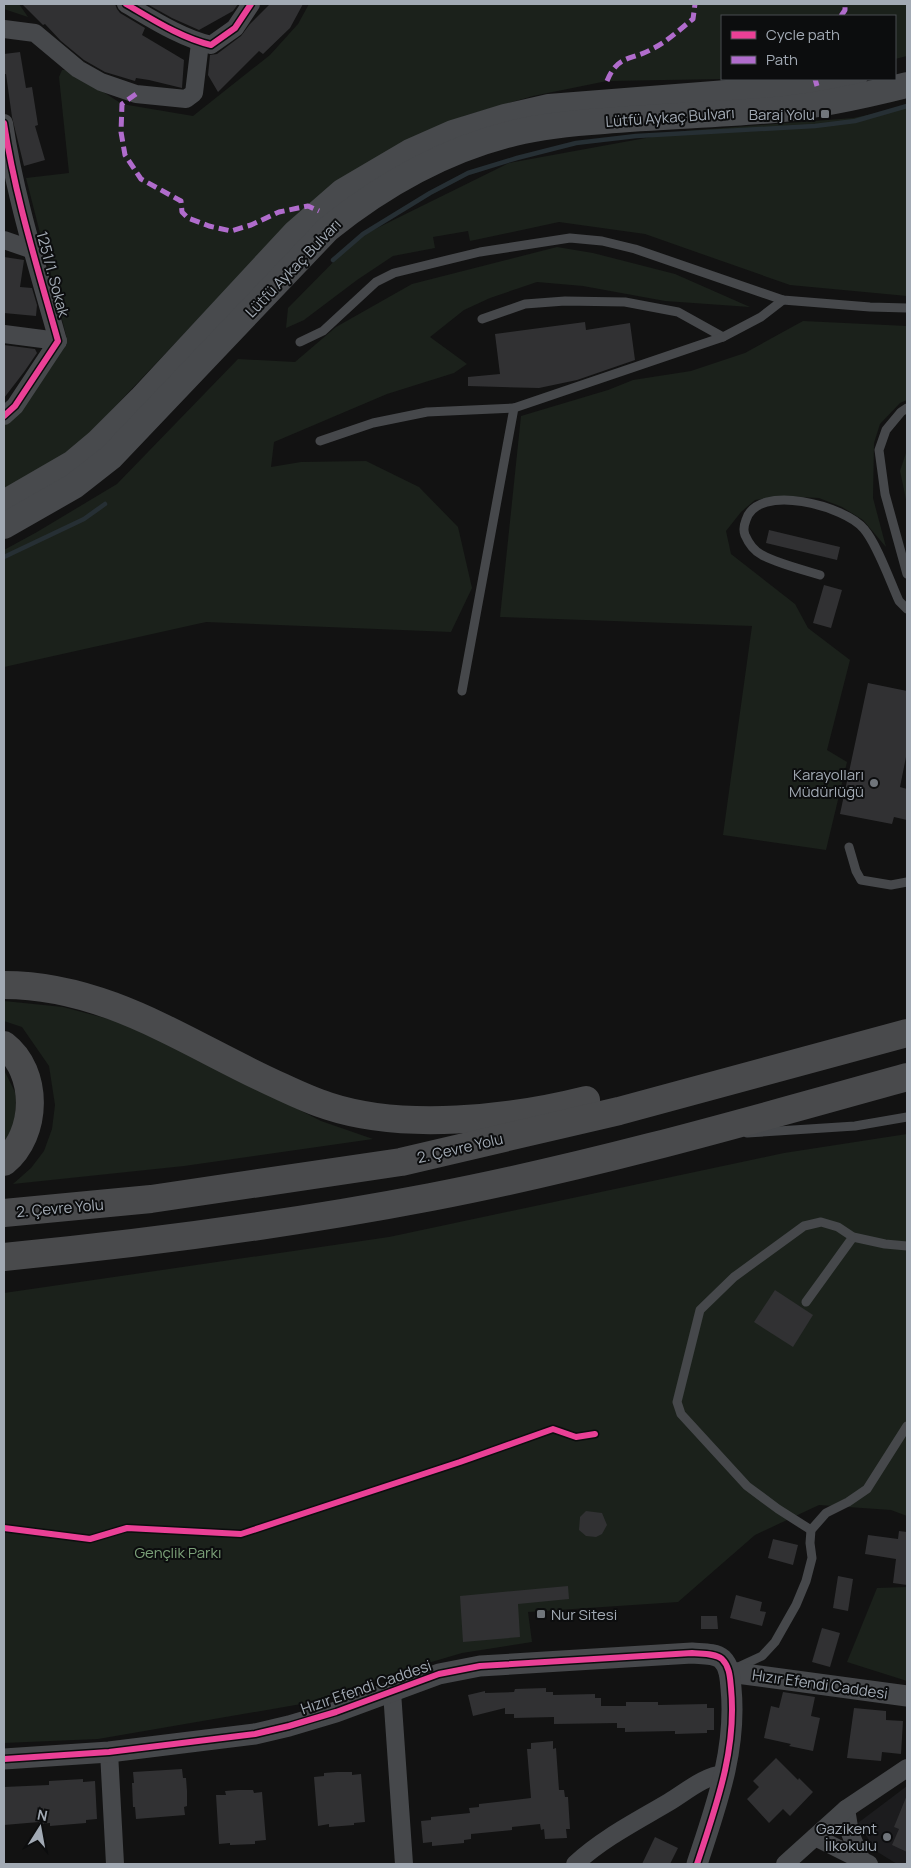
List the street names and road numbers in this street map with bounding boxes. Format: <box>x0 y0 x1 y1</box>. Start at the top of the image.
street label: Lütfü Aykaç Bulvarı <box>605 102 735 132</box>
street label: Lütfü Aykaç Bulvarı <box>240 214 346 322</box>
street label: 1251/1. Sokak <box>31 229 75 320</box>
street label: 2. Çevre Yolu <box>415 1128 505 1168</box>
street label: 2. Çevre Yolu <box>15 1194 105 1222</box>
street label: Hızır Efendi Caddesi <box>298 1655 434 1719</box>
street label: Hızır Efendi Caddesi <box>751 1664 889 1704</box>

